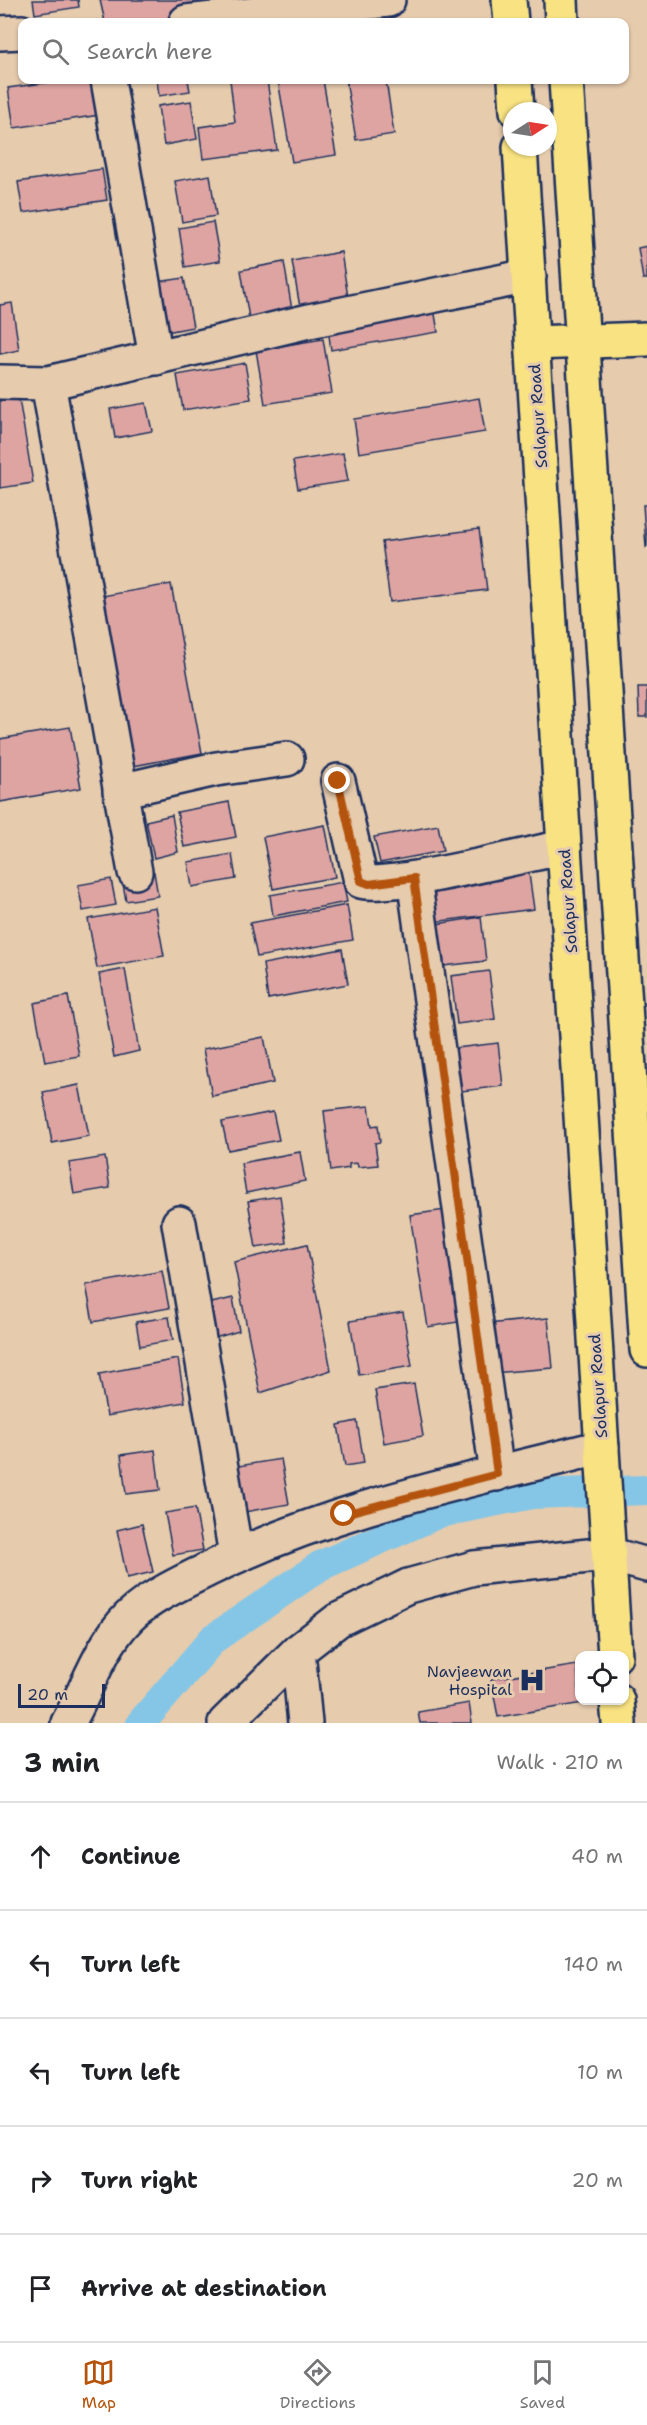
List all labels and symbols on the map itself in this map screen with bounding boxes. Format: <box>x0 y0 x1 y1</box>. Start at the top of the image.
north arrow <box>503 102 557 156</box>
street label: Solapur Road <box>524 363 552 469</box>
route end <box>324 767 350 793</box>
street label: Solapur Road <box>554 848 582 954</box>
street label: Solapur Road <box>584 1333 612 1439</box>
route start <box>330 1500 356 1526</box>
place label: Navjeewan Hospital <box>427 1661 512 1700</box>
hospital icon: Navjeewan Hospital <box>517 1665 547 1695</box>
scale bar <box>18 1681 105 1708</box>

